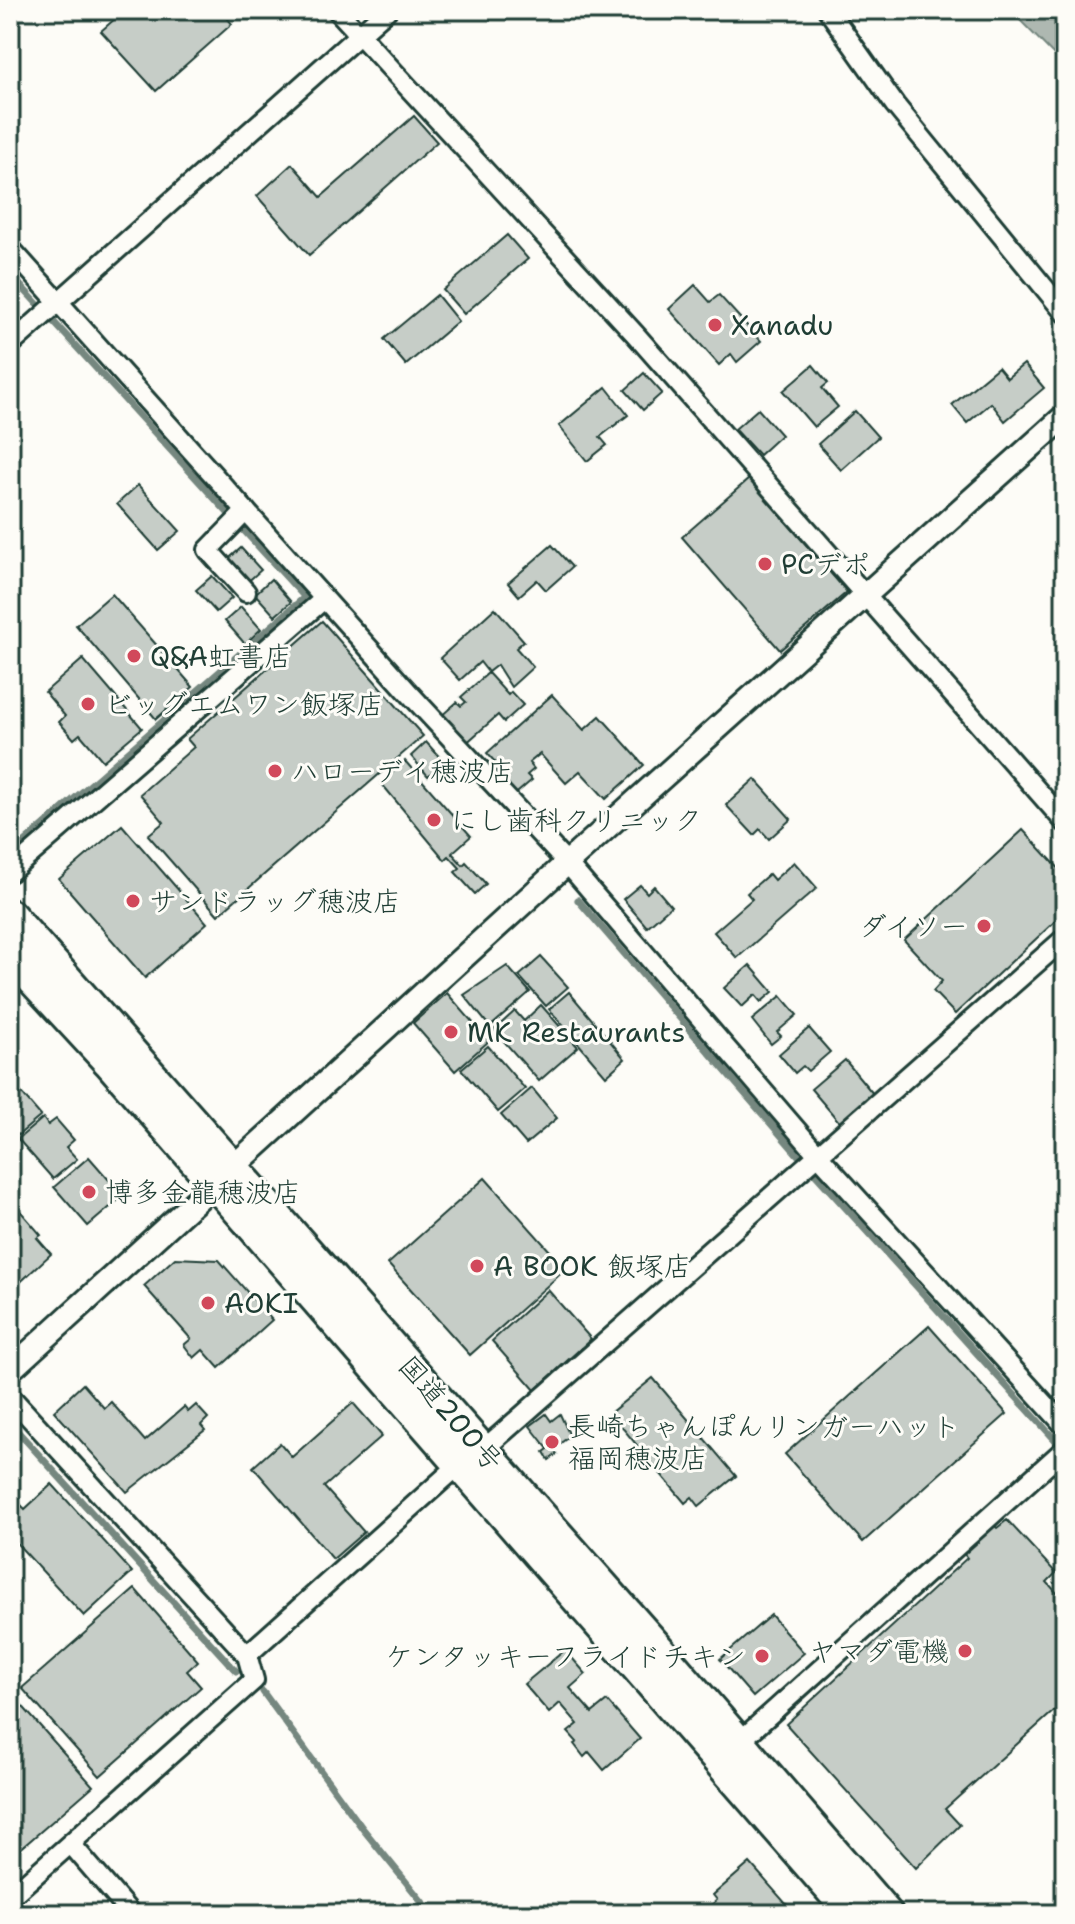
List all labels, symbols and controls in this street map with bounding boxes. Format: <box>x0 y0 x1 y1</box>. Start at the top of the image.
place label: Xanadu <box>731 306 834 344</box>
marker: Xanadu <box>706 316 724 334</box>
place label: PCデポ <box>781 545 870 583</box>
marker: PCデポ <box>756 555 774 573</box>
place label: Q&A虹書店 <box>150 637 292 675</box>
marker: Q&A虹書店 <box>125 647 143 665</box>
place label: ビッグエムワン飯塚店 <box>104 685 384 723</box>
marker: ビッグエムワン飯塚店 <box>79 695 97 713</box>
place label: ハローデイ穂波店 <box>291 752 514 790</box>
marker: ハローデイ穂波店 <box>266 762 284 780</box>
place label: にし歯科クリニック <box>450 801 702 839</box>
marker: にし歯科クリニック <box>425 811 443 829</box>
place label: サンドラッグ穂波店 <box>149 882 401 920</box>
marker: サンドラッグ穂波店 <box>124 892 142 910</box>
place label: ダイソー <box>859 907 968 945</box>
marker: ダイソー <box>975 917 993 935</box>
place label: MK Restaurants <box>467 1013 685 1051</box>
marker: MK Restaurants <box>442 1023 460 1041</box>
place label: 博多金龍穂波店 <box>105 1173 301 1211</box>
marker: 博多金龍穂波店 <box>80 1183 98 1201</box>
place label: A BOOK 飯塚店 <box>493 1247 692 1285</box>
marker: A BOOK 飯塚店 <box>468 1257 486 1275</box>
place label: AOKI <box>224 1284 298 1322</box>
marker: AOKI <box>199 1294 217 1312</box>
street label: 国道200号 <box>390 1347 512 1479</box>
place label: 長崎ちゃんぽんリンガーハット 福岡穂波店 <box>568 1407 960 1477</box>
marker: 長崎ちゃんぽんリンガーハット 福岡穂波店 <box>543 1433 561 1451</box>
place label: ヤマダ電機 <box>809 1632 949 1670</box>
place label: ケンタッキーフライドチキン <box>385 1637 746 1675</box>
marker: ヤマダ電機 <box>956 1642 974 1660</box>
marker: ケンタッキーフライドチキン <box>753 1647 771 1665</box>

